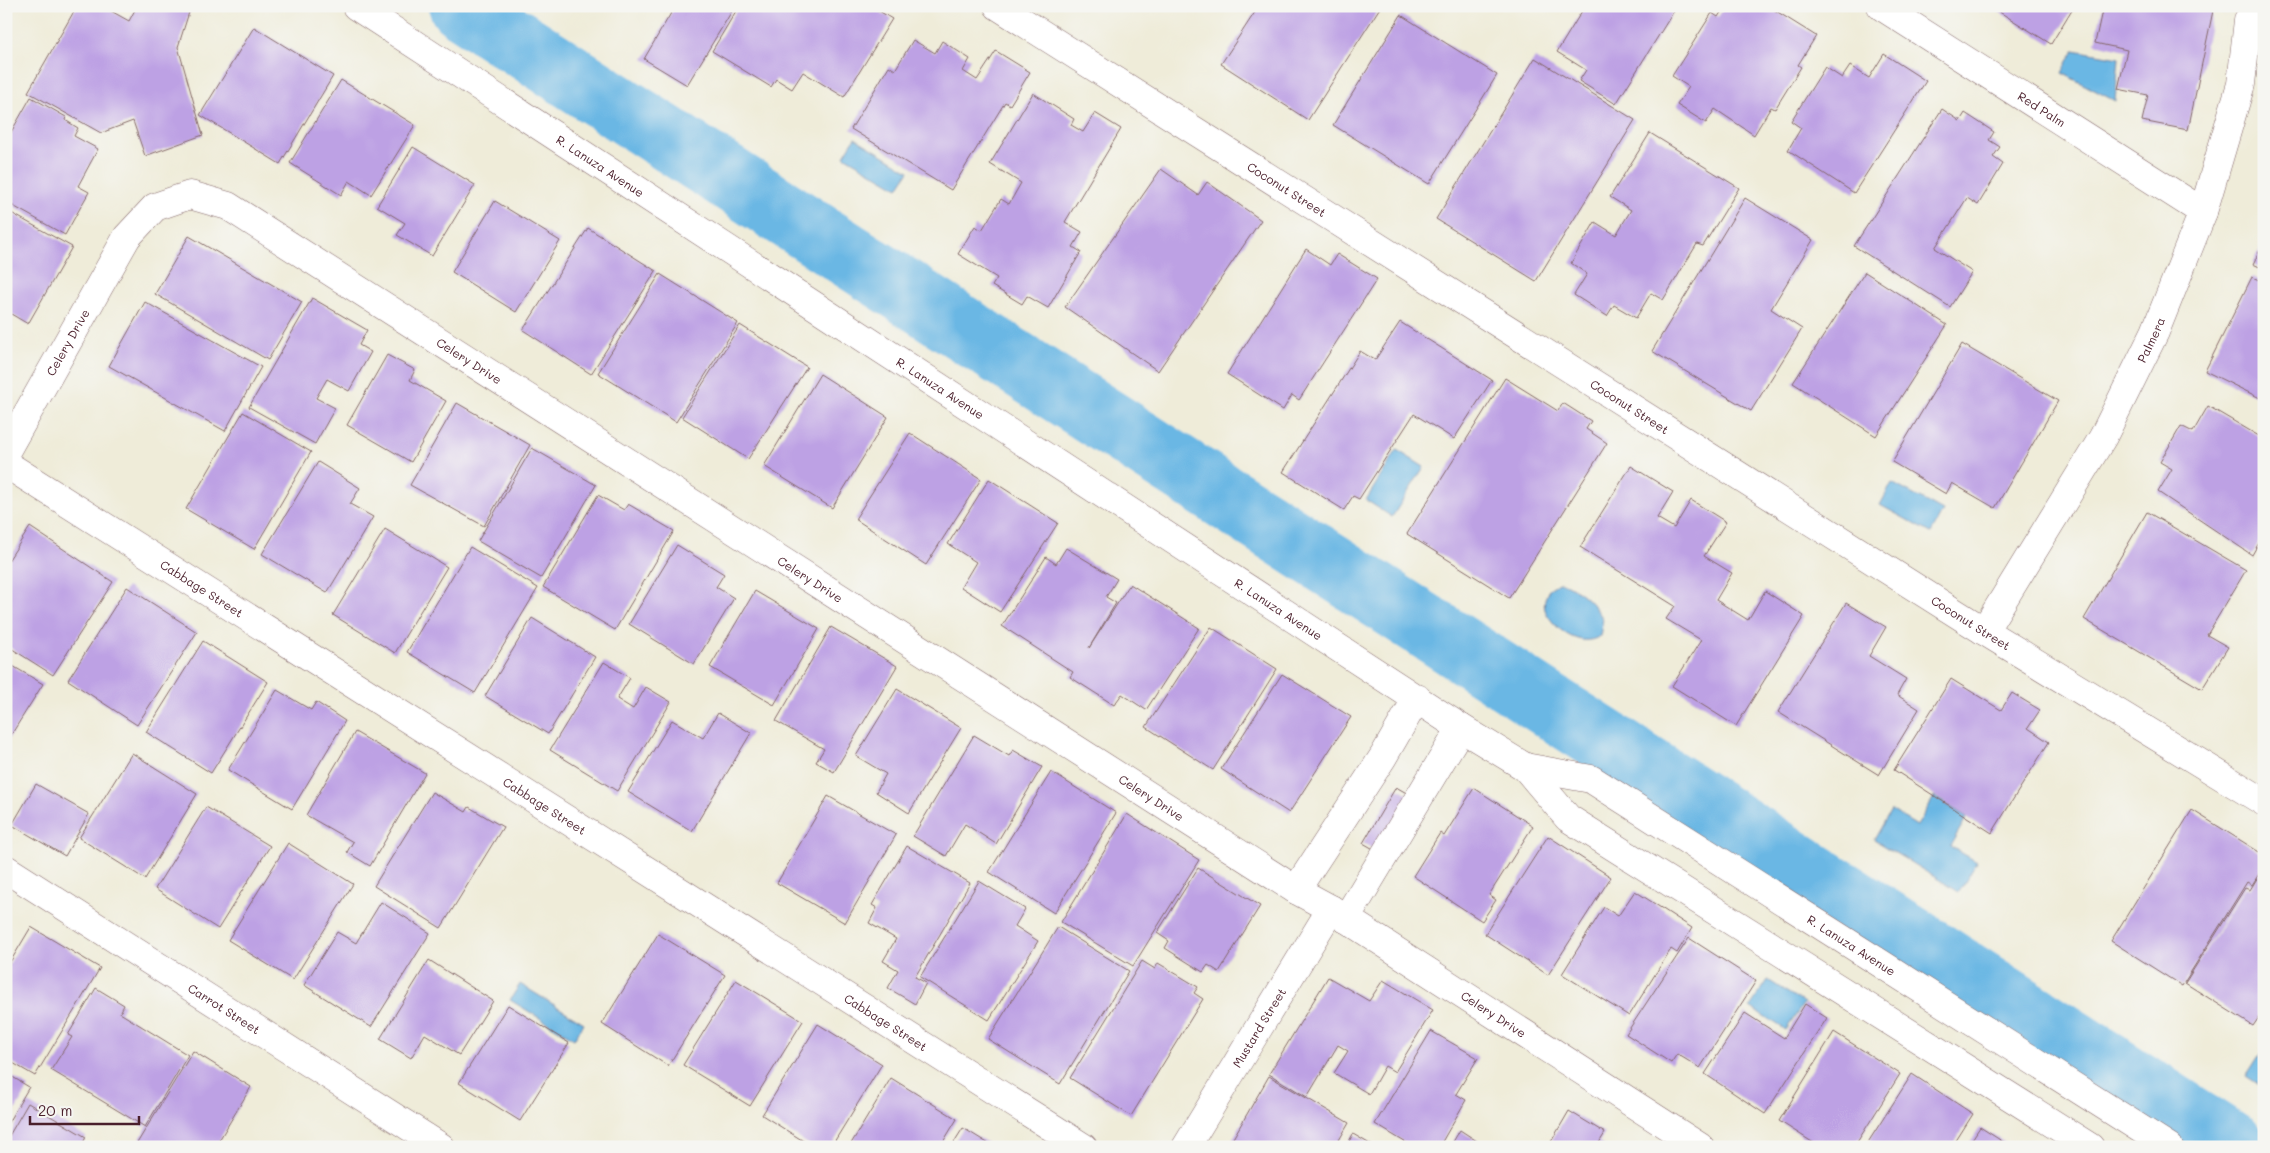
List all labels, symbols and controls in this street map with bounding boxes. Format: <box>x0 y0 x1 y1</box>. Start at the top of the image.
street label: Red Palm <box>2015 88 2069 130</box>
street label: R. Lanuza Avenue <box>553 131 647 200</box>
street label: Coconut Street <box>1244 158 1329 220</box>
street label: Celery Drive <box>42 306 93 378</box>
street label: Palmera <box>2133 315 2168 365</box>
street label: Celery Drive <box>434 334 505 387</box>
street label: R. Lanuza Avenue <box>893 353 987 422</box>
street label: Coconut Street <box>1587 375 1672 437</box>
street label: Celery Drive <box>775 552 846 606</box>
street label: Cabbage Street <box>157 556 246 621</box>
street label: R. Lanuza Avenue <box>1232 574 1325 643</box>
street label: Coconut Street <box>1928 592 2014 653</box>
street label: Celery Drive <box>1116 771 1187 824</box>
street label: Cabbage Street <box>500 773 589 838</box>
street label: R. Lanuza Avenue <box>1804 911 1899 979</box>
street label: Carrot Street <box>185 979 263 1037</box>
street label: Mustard Street <box>1228 985 1289 1070</box>
street label: Celery Drive <box>1458 987 1529 1041</box>
street label: Cabbage Street <box>841 990 931 1054</box>
scale bar <box>30 1093 139 1125</box>
text: 20 m <box>38 1100 72 1120</box>

